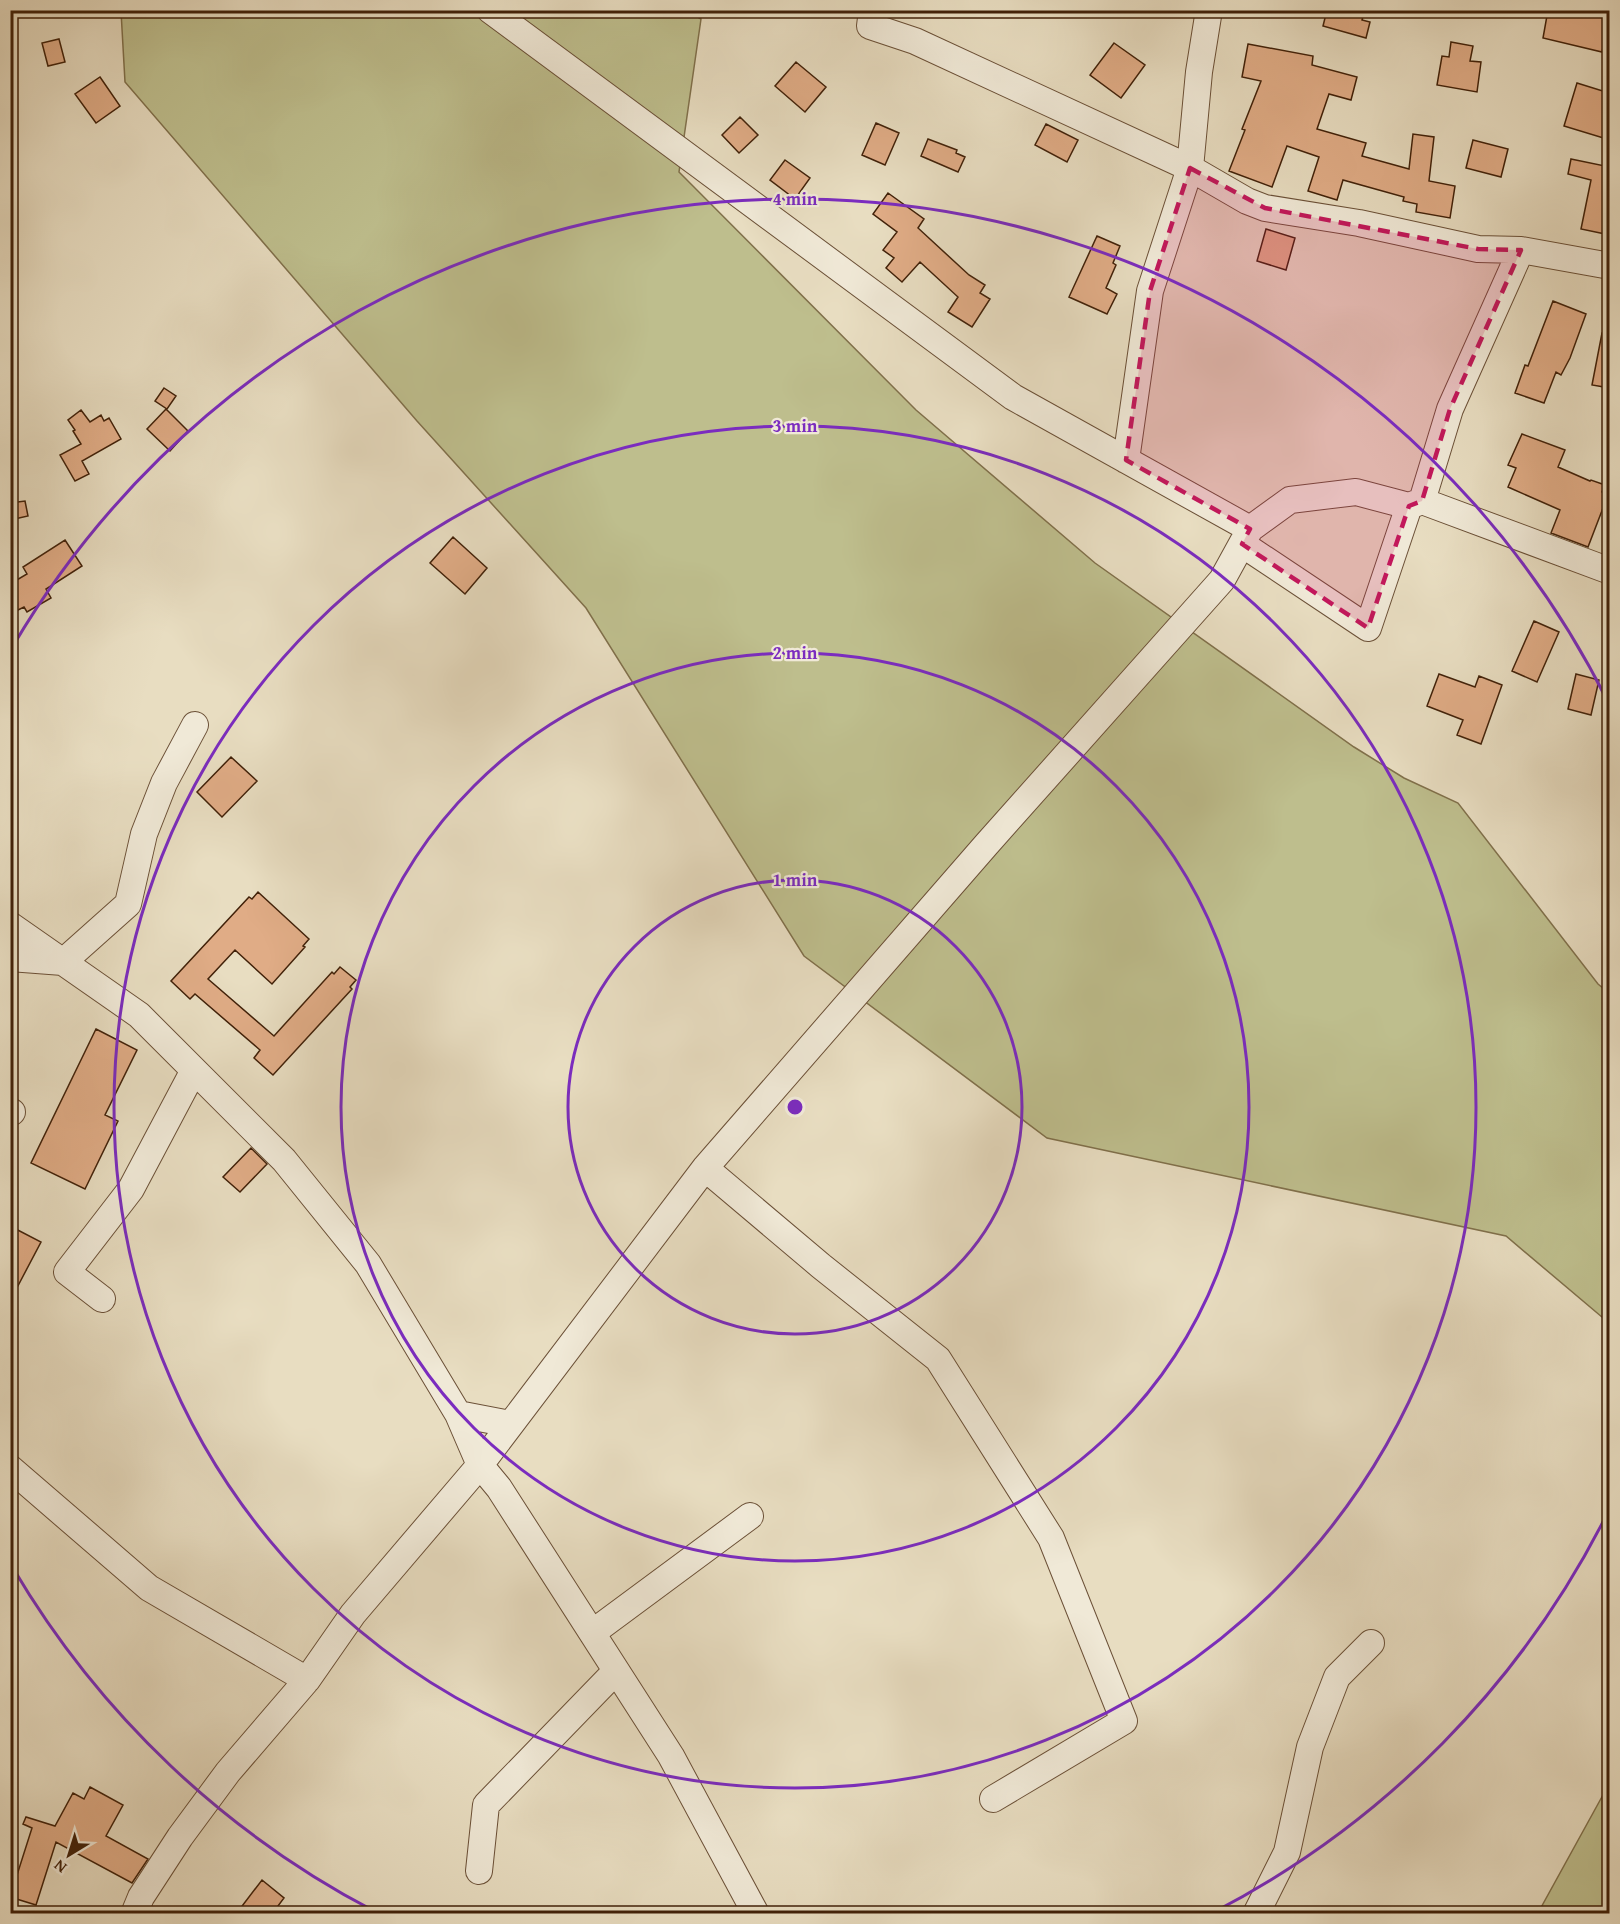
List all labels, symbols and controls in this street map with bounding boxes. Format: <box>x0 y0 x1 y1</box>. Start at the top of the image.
text: 4 min <box>773 185 818 212</box>
text: 3 min <box>773 412 818 439</box>
text: 2 min <box>773 639 818 666</box>
text: 1 min <box>773 866 818 893</box>
centre of rings <box>785 1097 805 1117</box>
north arrow <box>39 1825 99 1885</box>
text: N <box>48 1854 71 1880</box>

